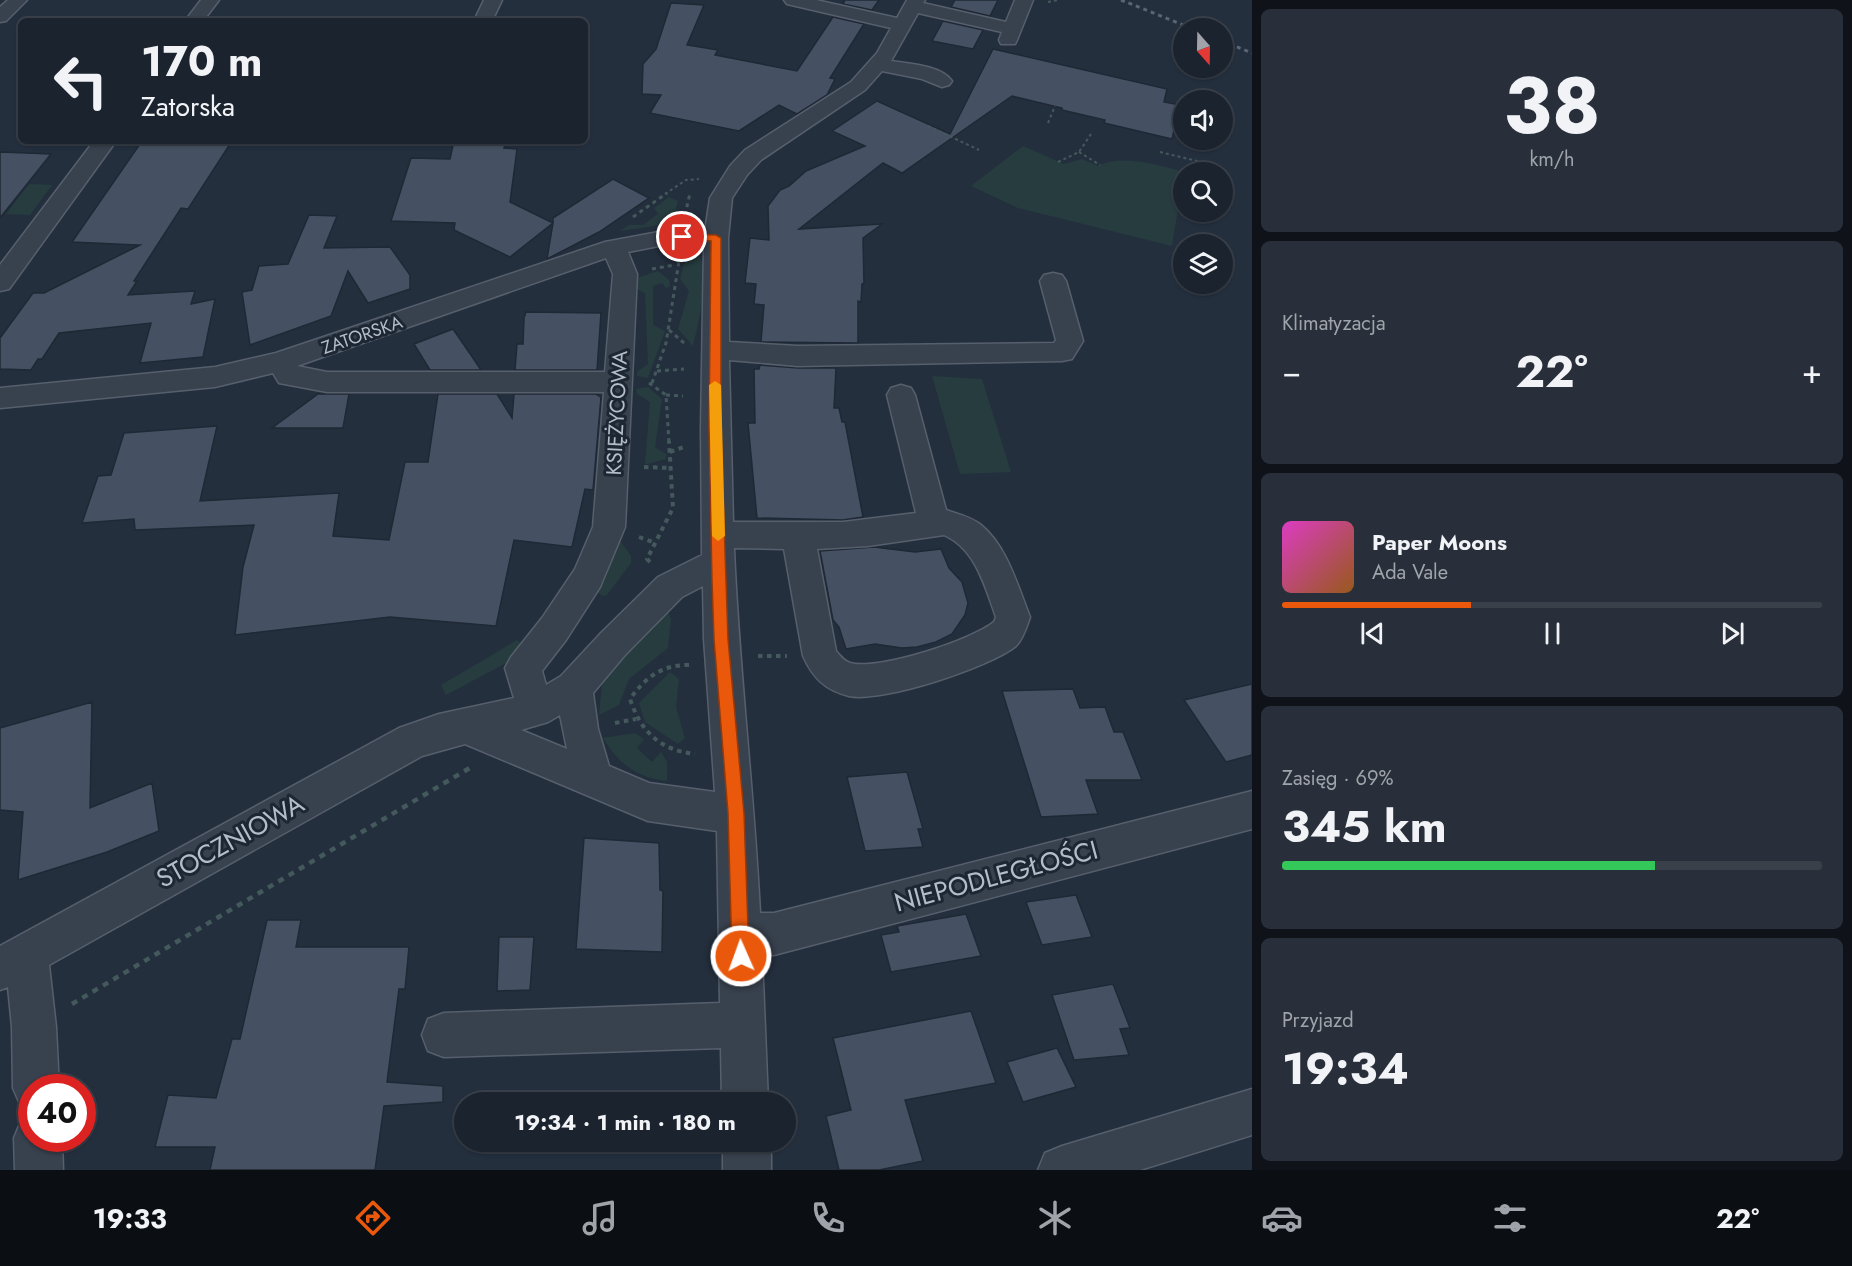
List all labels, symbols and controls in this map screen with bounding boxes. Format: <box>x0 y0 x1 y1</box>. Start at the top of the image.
north arrow <box>1173 18 1233 78</box>
map controls <box>1173 18 1233 294</box>
text: 170 m <box>141 31 263 92</box>
icon: left <box>42 42 120 120</box>
text: 38 <box>1503 50 1601 162</box>
text: Zatorska <box>141 87 235 126</box>
button: sound <box>1173 90 1233 150</box>
text: km/h <box>1529 145 1575 174</box>
button: search <box>1173 162 1233 222</box>
pin <box>656 211 707 262</box>
icon: arrive <box>665 220 698 253</box>
button: layers <box>1173 234 1233 294</box>
street label: ZATORSKA <box>318 309 406 361</box>
text: Klimatyzacja <box>1282 309 1386 338</box>
text: 22° <box>1515 339 1588 404</box>
text: − <box>1282 348 1301 395</box>
text: + <box>1802 348 1822 395</box>
street label: KSIĘŻYCOWA <box>599 350 635 476</box>
text: Paper Moons <box>1372 526 1507 558</box>
text: Ada Vale <box>1372 558 1448 587</box>
icon: previous <box>1356 617 1389 650</box>
icon: pause <box>1536 617 1569 650</box>
icon: next <box>1716 617 1749 650</box>
text: Zasięg · 69% <box>1282 764 1394 793</box>
street label: STOCZNIOWA <box>149 784 312 897</box>
text: 345 km <box>1282 794 1447 859</box>
street label: NIEPODLEGŁOŚCI <box>890 831 1102 921</box>
position arrow <box>709 924 773 988</box>
text: Przyjazd <box>1282 1006 1354 1035</box>
text: 19:34 <box>1282 1036 1409 1101</box>
speed limit sign: 40 <box>18 1074 96 1152</box>
text: 19:34 · 1 min · 180 m <box>514 1106 736 1138</box>
icon: directions <box>352 1197 394 1239</box>
icon: music <box>579 1197 621 1239</box>
icon: phone <box>807 1197 849 1239</box>
icon: climate <box>1034 1197 1076 1239</box>
icon: car <box>1261 1197 1303 1239</box>
icon: filters <box>1489 1197 1531 1239</box>
text: 19:33 <box>93 1199 167 1238</box>
text: 22° <box>1716 1199 1759 1238</box>

